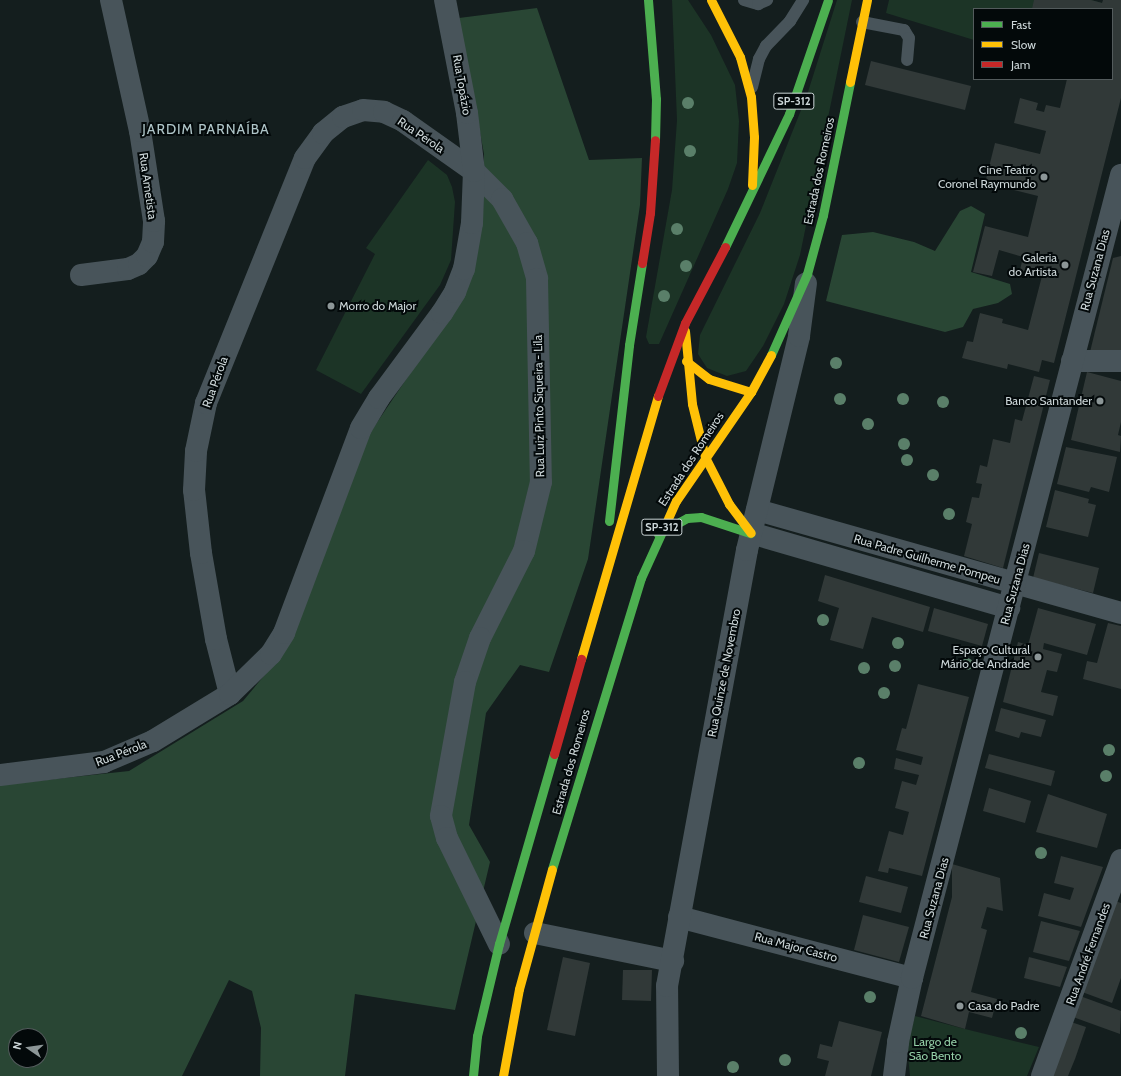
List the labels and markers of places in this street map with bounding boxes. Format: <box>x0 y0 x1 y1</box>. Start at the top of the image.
place label: Cine Teatro Coronel Raymundo <box>938 163 1036 191</box>
marker: Cine Teatro Coronel Raymundo <box>1039 172 1049 182</box>
place label: Galeria do Artista <box>1008 251 1057 279</box>
marker: Galeria do Artista <box>1060 260 1070 270</box>
place label: Morro do Major <box>339 299 416 313</box>
marker: Morro do Major <box>326 301 336 311</box>
place label: Banco Santander <box>1005 394 1092 408</box>
marker: Banco Santander <box>1095 396 1105 406</box>
place label: Espaço Cultural Mário de Andrade <box>940 643 1030 671</box>
marker: Espaço Cultural Mário de Andrade <box>1033 652 1043 662</box>
place label: Casa do Padre <box>968 999 1039 1013</box>
marker: Casa do Padre <box>955 1001 965 1011</box>

